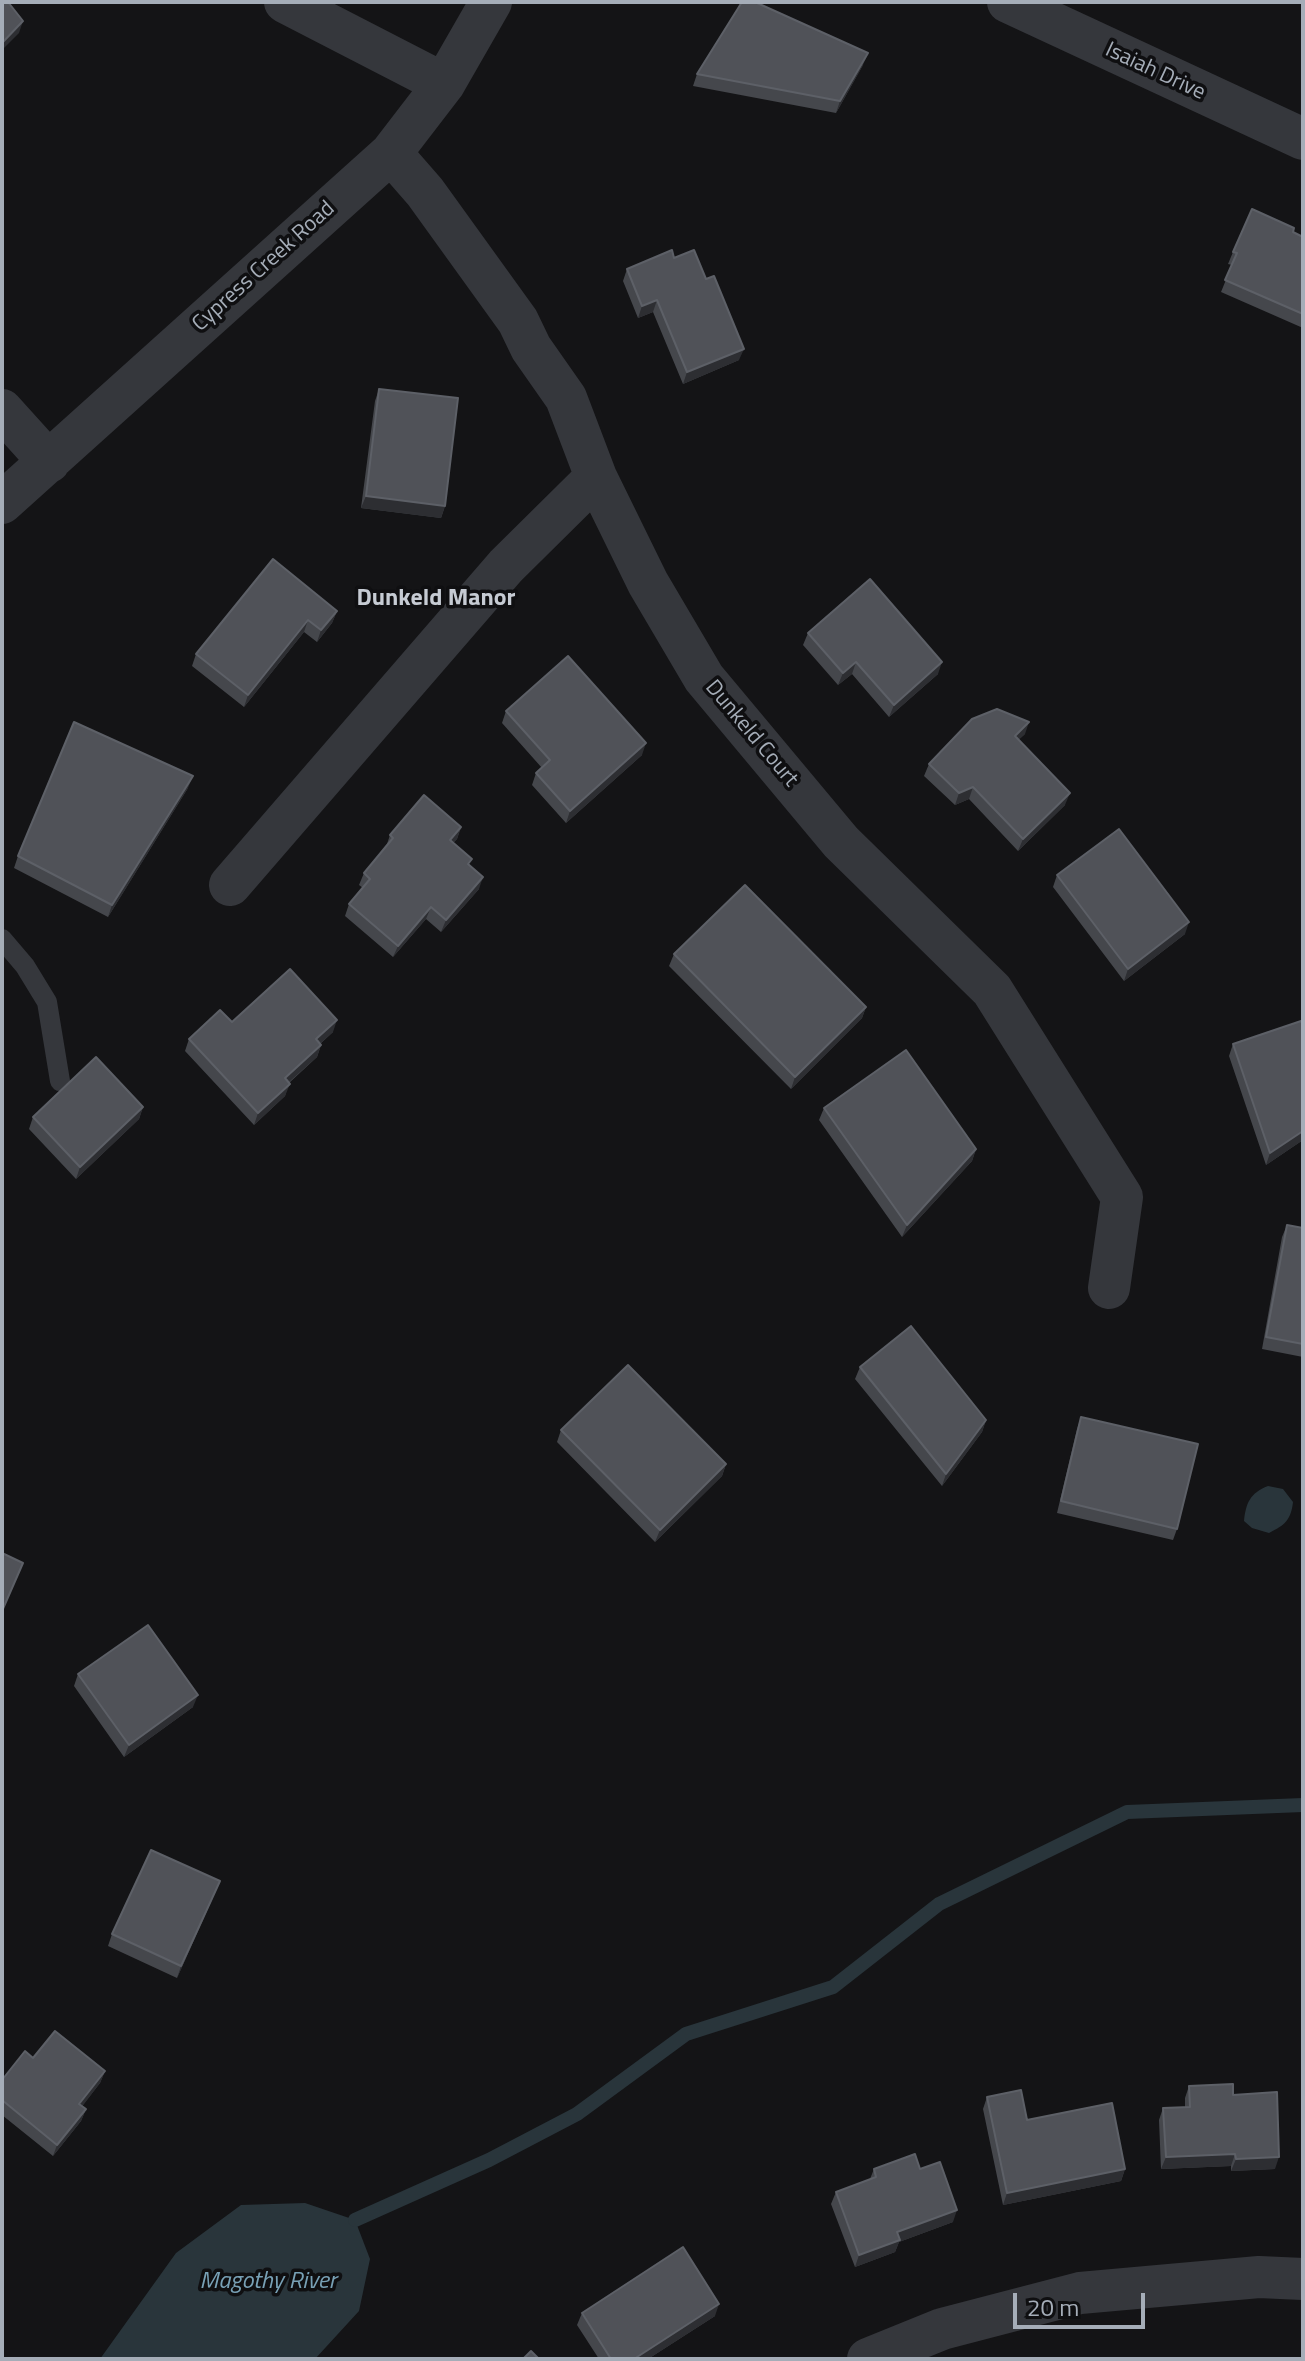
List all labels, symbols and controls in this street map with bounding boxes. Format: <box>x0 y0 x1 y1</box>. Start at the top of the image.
street label: Isaiah Drive <box>1101 37 1209 107</box>
street label: Cypress Creek Road <box>187 196 341 338</box>
district label: Dunkeld Manor <box>357 585 515 613</box>
street label: Dunkeld Court <box>699 675 803 793</box>
water label: Magothy River <box>200 2268 336 2296</box>
scale bar <box>1017 2277 1149 2327</box>
text: 20 m <box>1027 2289 1079 2325</box>

